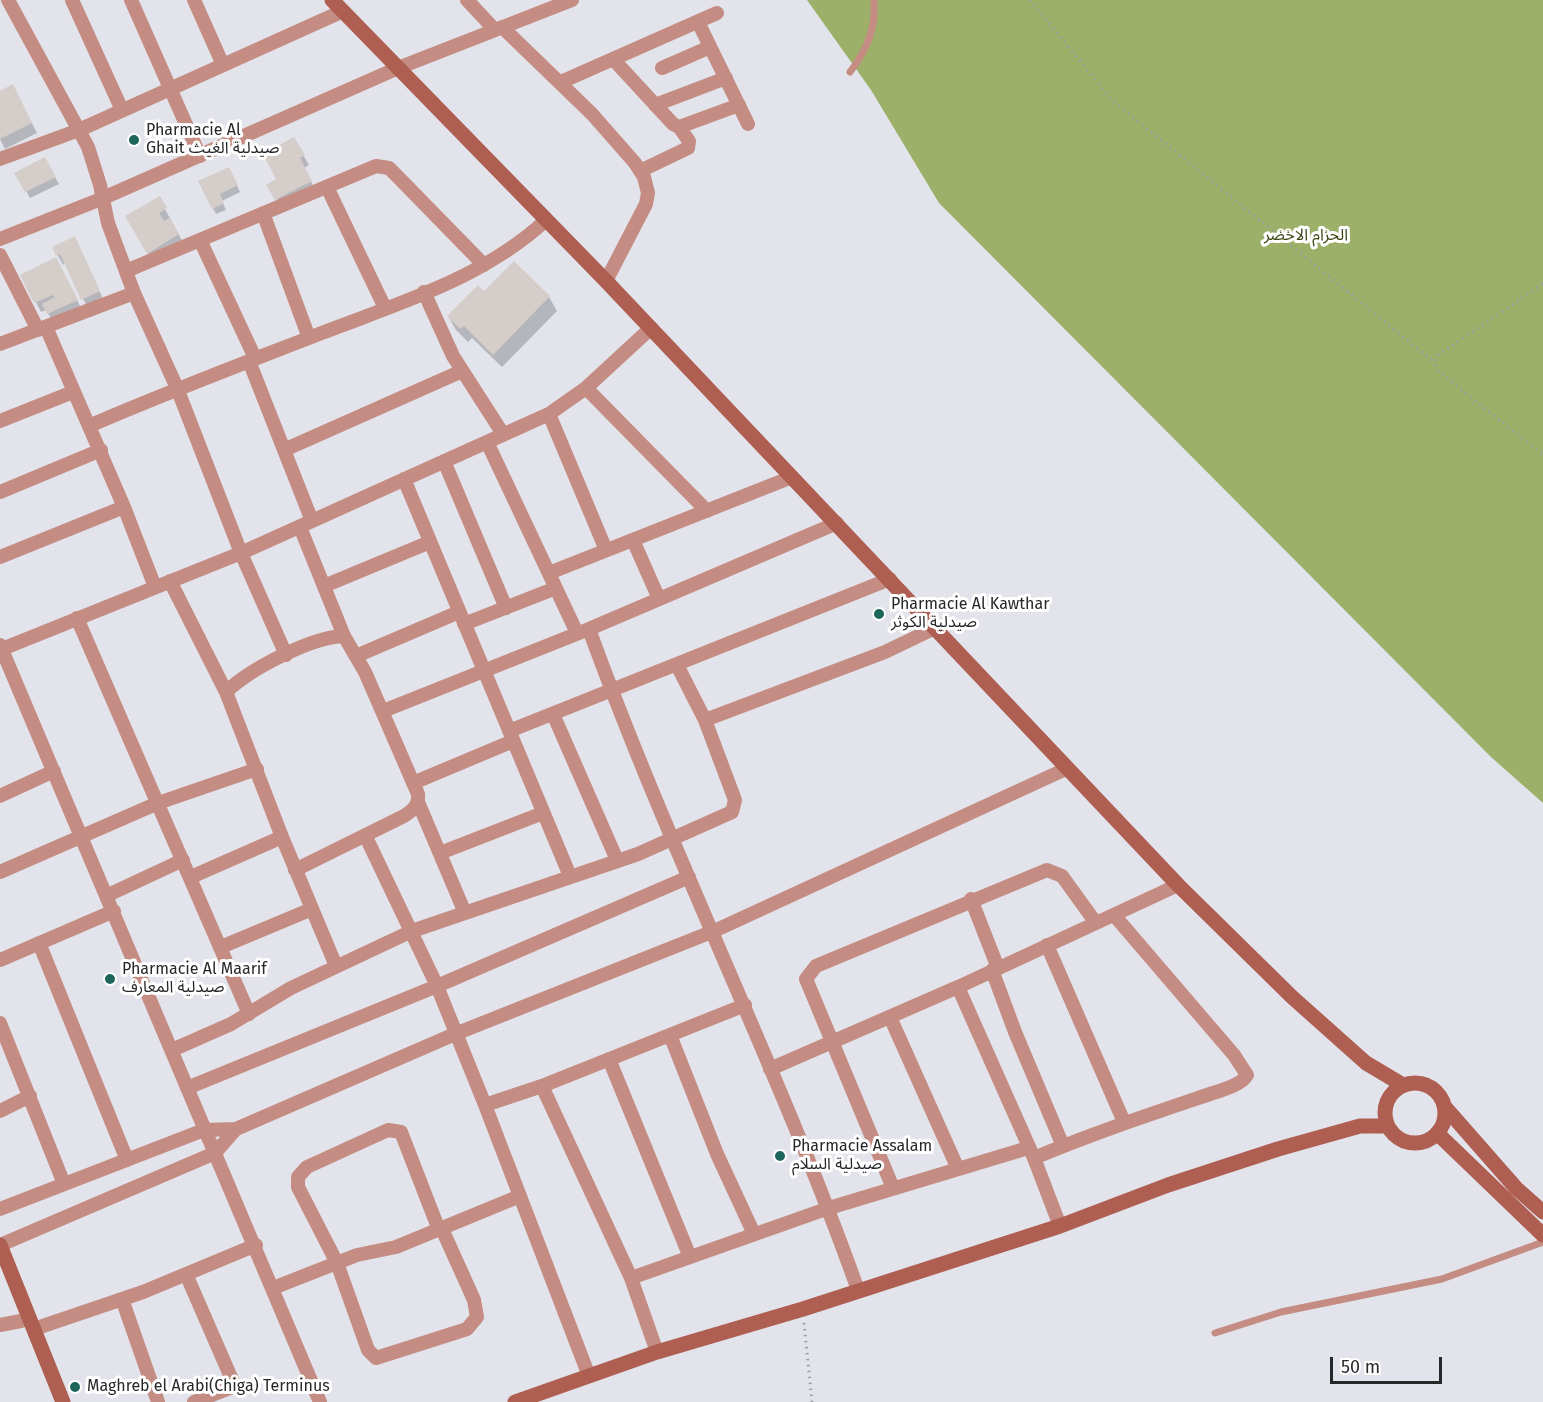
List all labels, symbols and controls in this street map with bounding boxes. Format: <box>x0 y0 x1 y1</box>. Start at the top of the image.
place label: Pharmacie Al Ghait صيدلية الغيث <box>146 121 280 159</box>
marker: Pharmacie Al Ghait صيدلية الغيث <box>127 133 141 147</box>
park label: الحزام الاخضر <box>1264 226 1348 246</box>
place label: Pharmacie Al Kawthar صيدلية الكوثر <box>891 595 1049 633</box>
marker: Pharmacie Al Kawthar صيدلية الكوثر <box>872 607 886 621</box>
place label: Pharmacie Al Maarif صيدلية المعارف <box>122 960 267 998</box>
marker: Pharmacie Al Maarif صيدلية المعارف <box>103 972 117 986</box>
place label: Pharmacie Assalam صيدلية السلام <box>792 1137 932 1175</box>
marker: Pharmacie Assalam صيدلية السلام <box>773 1149 787 1163</box>
scale bar <box>1333 1345 1446 1383</box>
text: 50 m <box>1341 1356 1380 1378</box>
place label: Maghreb el Arabi(Chiga) Terminus <box>87 1377 330 1397</box>
marker: Maghreb el Arabi(Chiga) Terminus <box>68 1380 82 1394</box>

